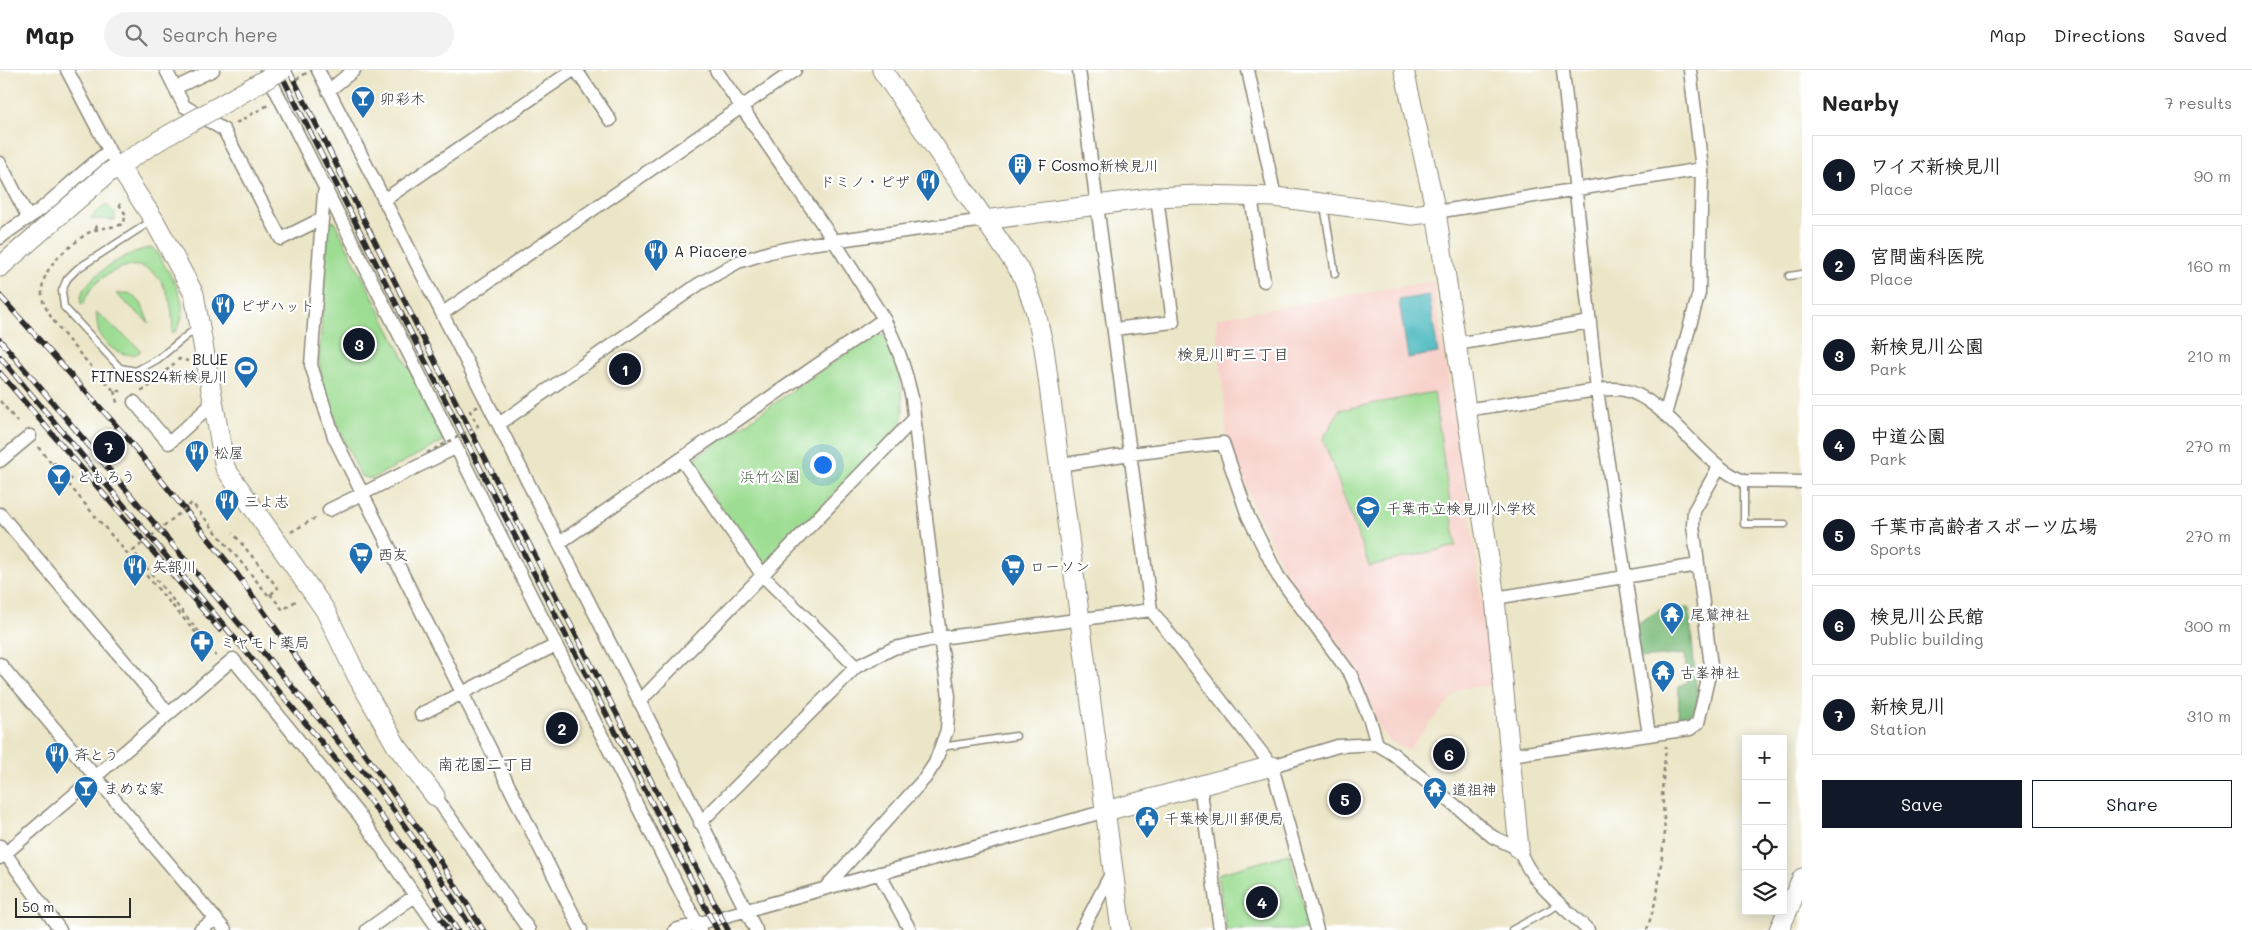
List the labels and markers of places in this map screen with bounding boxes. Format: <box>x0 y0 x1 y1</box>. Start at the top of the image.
bar icon: 卯彩木 <box>350 85 376 119</box>
place label: 卯彩木 <box>380 88 425 108</box>
building icon: F Cosmo新検見川 <box>1007 152 1033 186</box>
place label: F Cosmo新検見川 <box>1038 155 1159 175</box>
restaurant icon: ドミノ・ピザ <box>915 168 941 202</box>
place label: ドミノ・ピザ <box>820 171 910 191</box>
restaurant icon: A Piacere <box>643 238 669 272</box>
place label: A Piacere <box>674 241 747 261</box>
restaurant icon: ピザハット <box>210 292 236 326</box>
place label: ピザハット <box>240 295 315 315</box>
pin: 3 <box>343 325 375 363</box>
place label: BLUE FITNESS24新検見川 <box>91 349 228 386</box>
pin: 1 <box>609 350 641 388</box>
sports icon: BLUE FITNESS24新検見川 <box>233 355 259 389</box>
pin: 7 <box>93 428 125 466</box>
restaurant icon: 松屋 <box>184 439 210 473</box>
place label: 松屋 <box>214 442 244 462</box>
bar icon: ともろう <box>46 463 72 497</box>
place label: ともろう <box>76 466 136 486</box>
restaurant icon: 三よ志 <box>214 488 240 522</box>
place label: 三よ志 <box>244 491 289 511</box>
school or university icon: 千葉市立検見川小学校 <box>1355 495 1381 529</box>
place label: 千葉市立検見川小学校 <box>1386 498 1536 518</box>
supermarket icon: 西友 <box>348 541 374 575</box>
place label: 西友 <box>378 544 408 564</box>
restaurant icon: 矢部川 <box>122 553 148 587</box>
supermarket icon: ローソン <box>1000 553 1026 587</box>
place label: 矢部川 <box>152 556 197 576</box>
place label: ローソン <box>1030 556 1090 576</box>
temple icon: 尾鷲神社 <box>1659 601 1685 635</box>
place label: 尾鷲神社 <box>1690 604 1750 624</box>
pharmacy icon: ミヤモト薬局 <box>189 629 215 663</box>
place label: ミヤモト薬局 <box>220 632 310 652</box>
temple icon: 古峯神社 <box>1650 659 1676 693</box>
place label: 古峯神社 <box>1680 662 1740 682</box>
pin: 2 <box>546 709 578 747</box>
pin: 6 <box>1433 735 1465 773</box>
restaurant icon: 斉とう <box>44 741 70 775</box>
place label: 斉とう <box>74 744 119 764</box>
bar icon: まめな家 <box>73 775 99 809</box>
temple icon: 道祖神 <box>1422 776 1448 810</box>
place label: まめな家 <box>104 778 164 798</box>
place label: 道祖神 <box>1452 779 1497 799</box>
pin: 5 <box>1329 780 1361 818</box>
public building icon: 千葉検見川郵便局 <box>1134 805 1160 839</box>
place label: 千葉検見川郵便局 <box>1164 808 1284 828</box>
pin: 4 <box>1246 883 1278 921</box>

